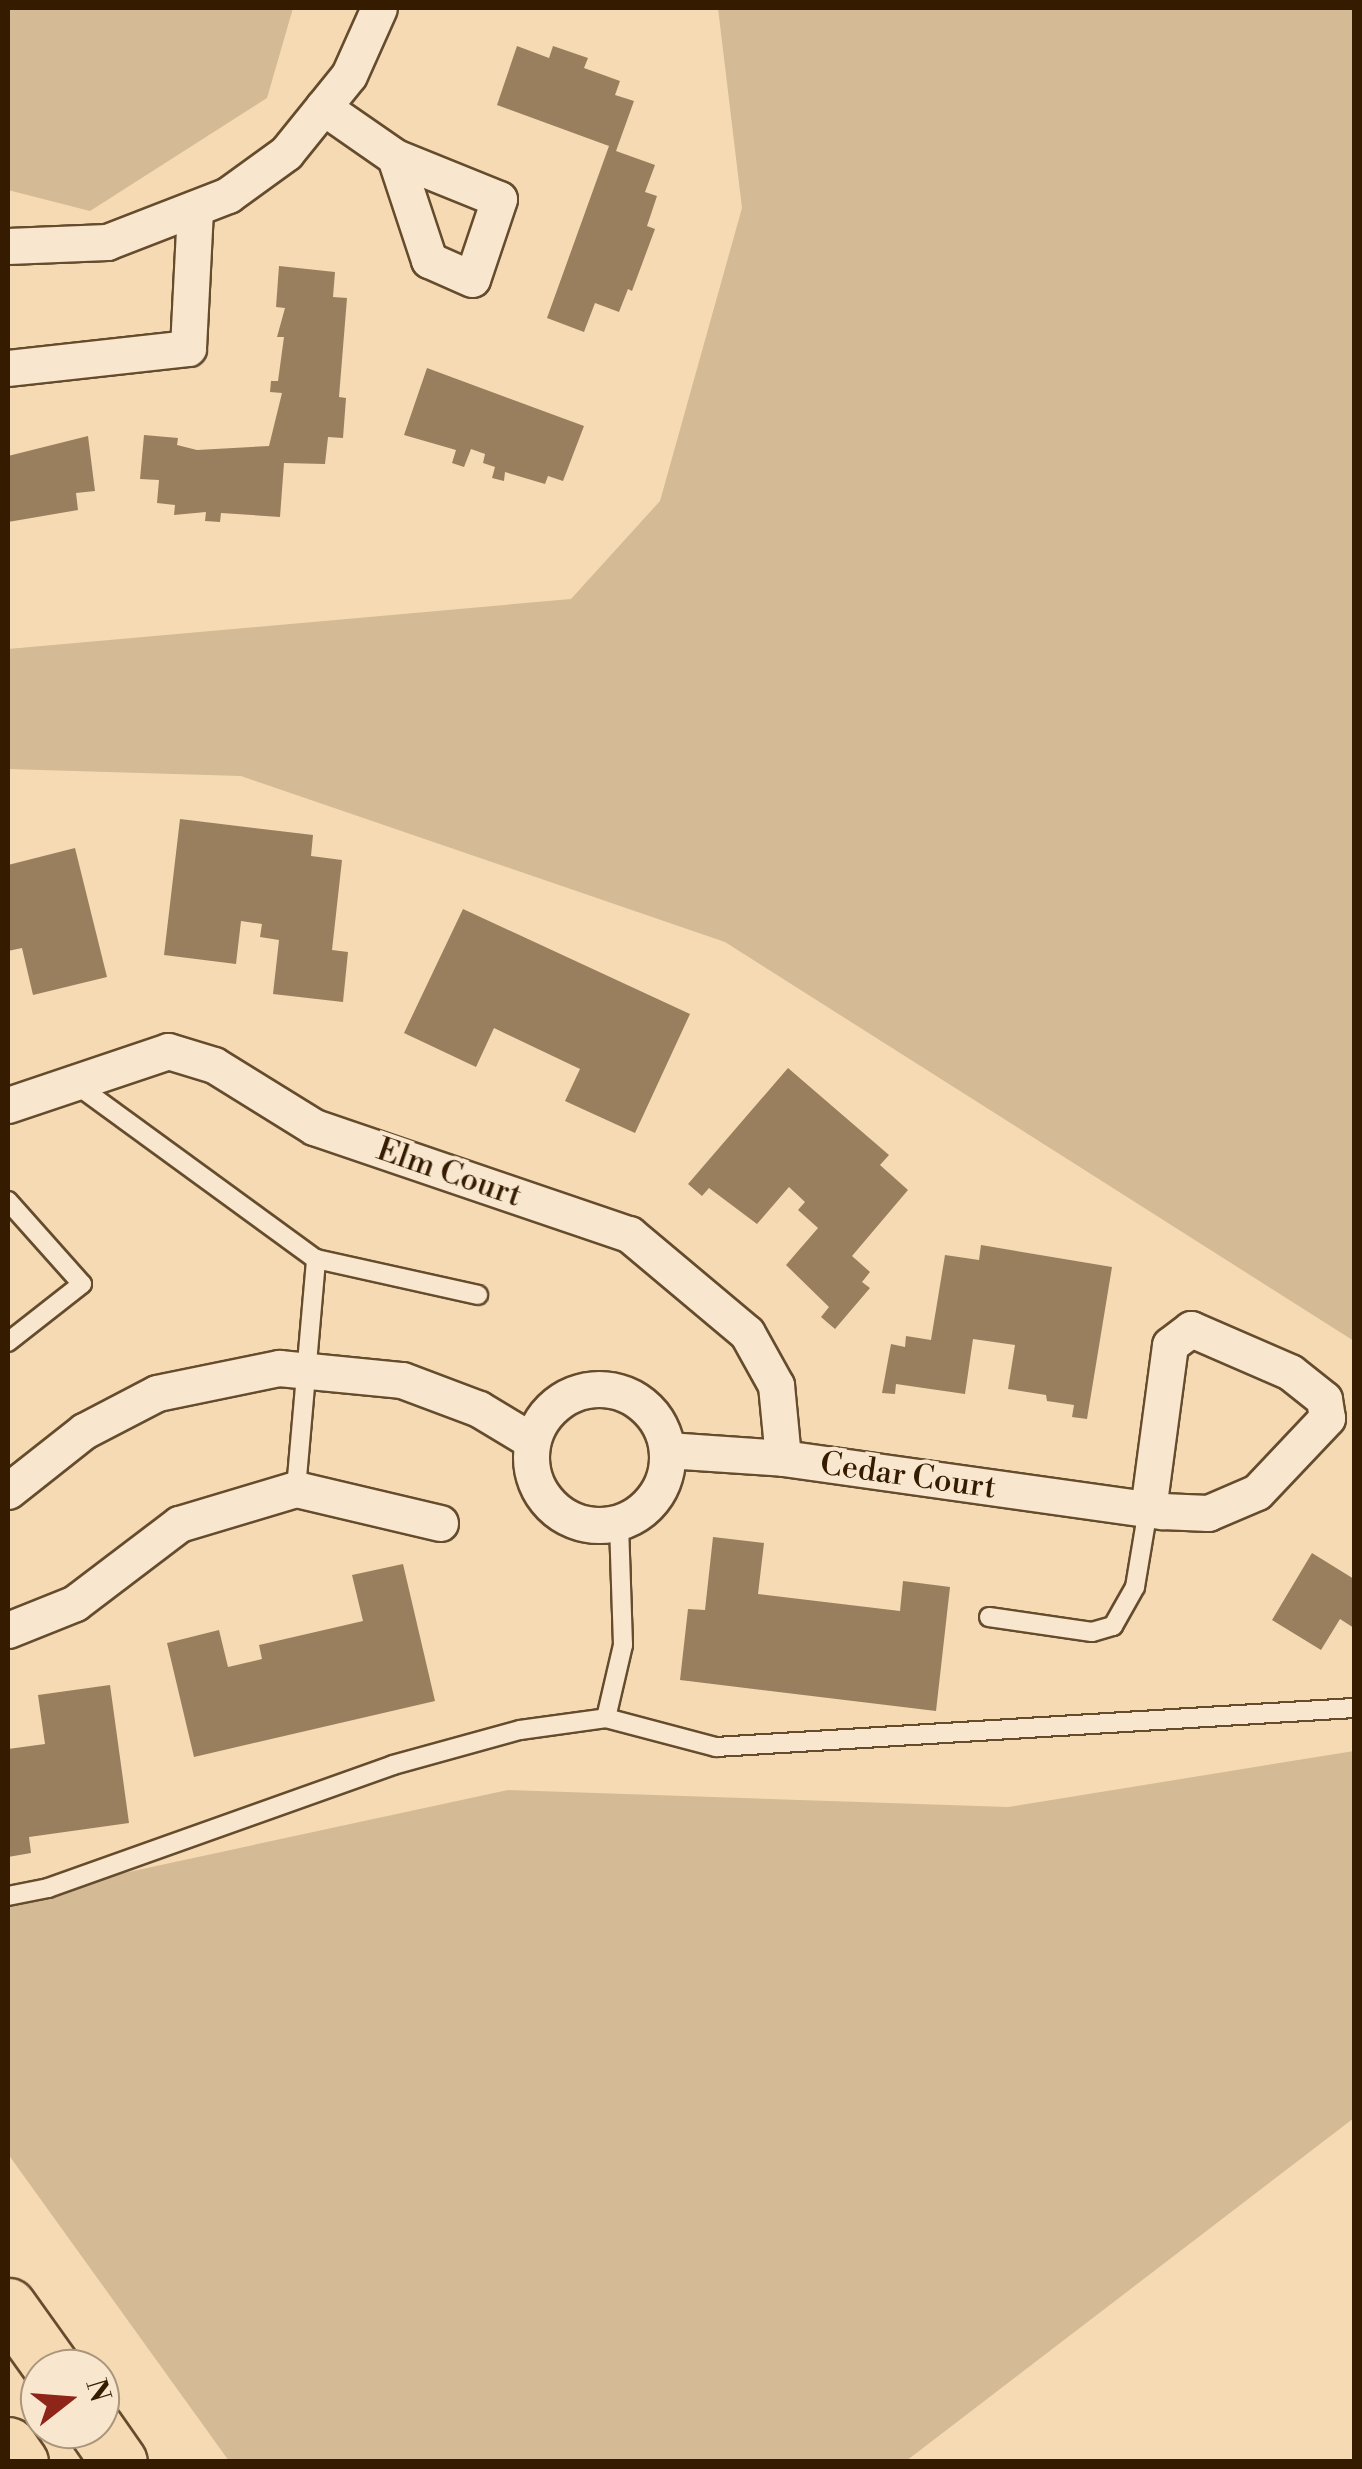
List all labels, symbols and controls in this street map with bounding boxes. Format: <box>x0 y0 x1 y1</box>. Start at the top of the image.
street label: Elm Court <box>372 1130 526 1216</box>
street label: Cedar Court <box>818 1445 998 1507</box>
north arrow <box>20 2349 120 2449</box>
text: N <box>77 2375 117 2406</box>

